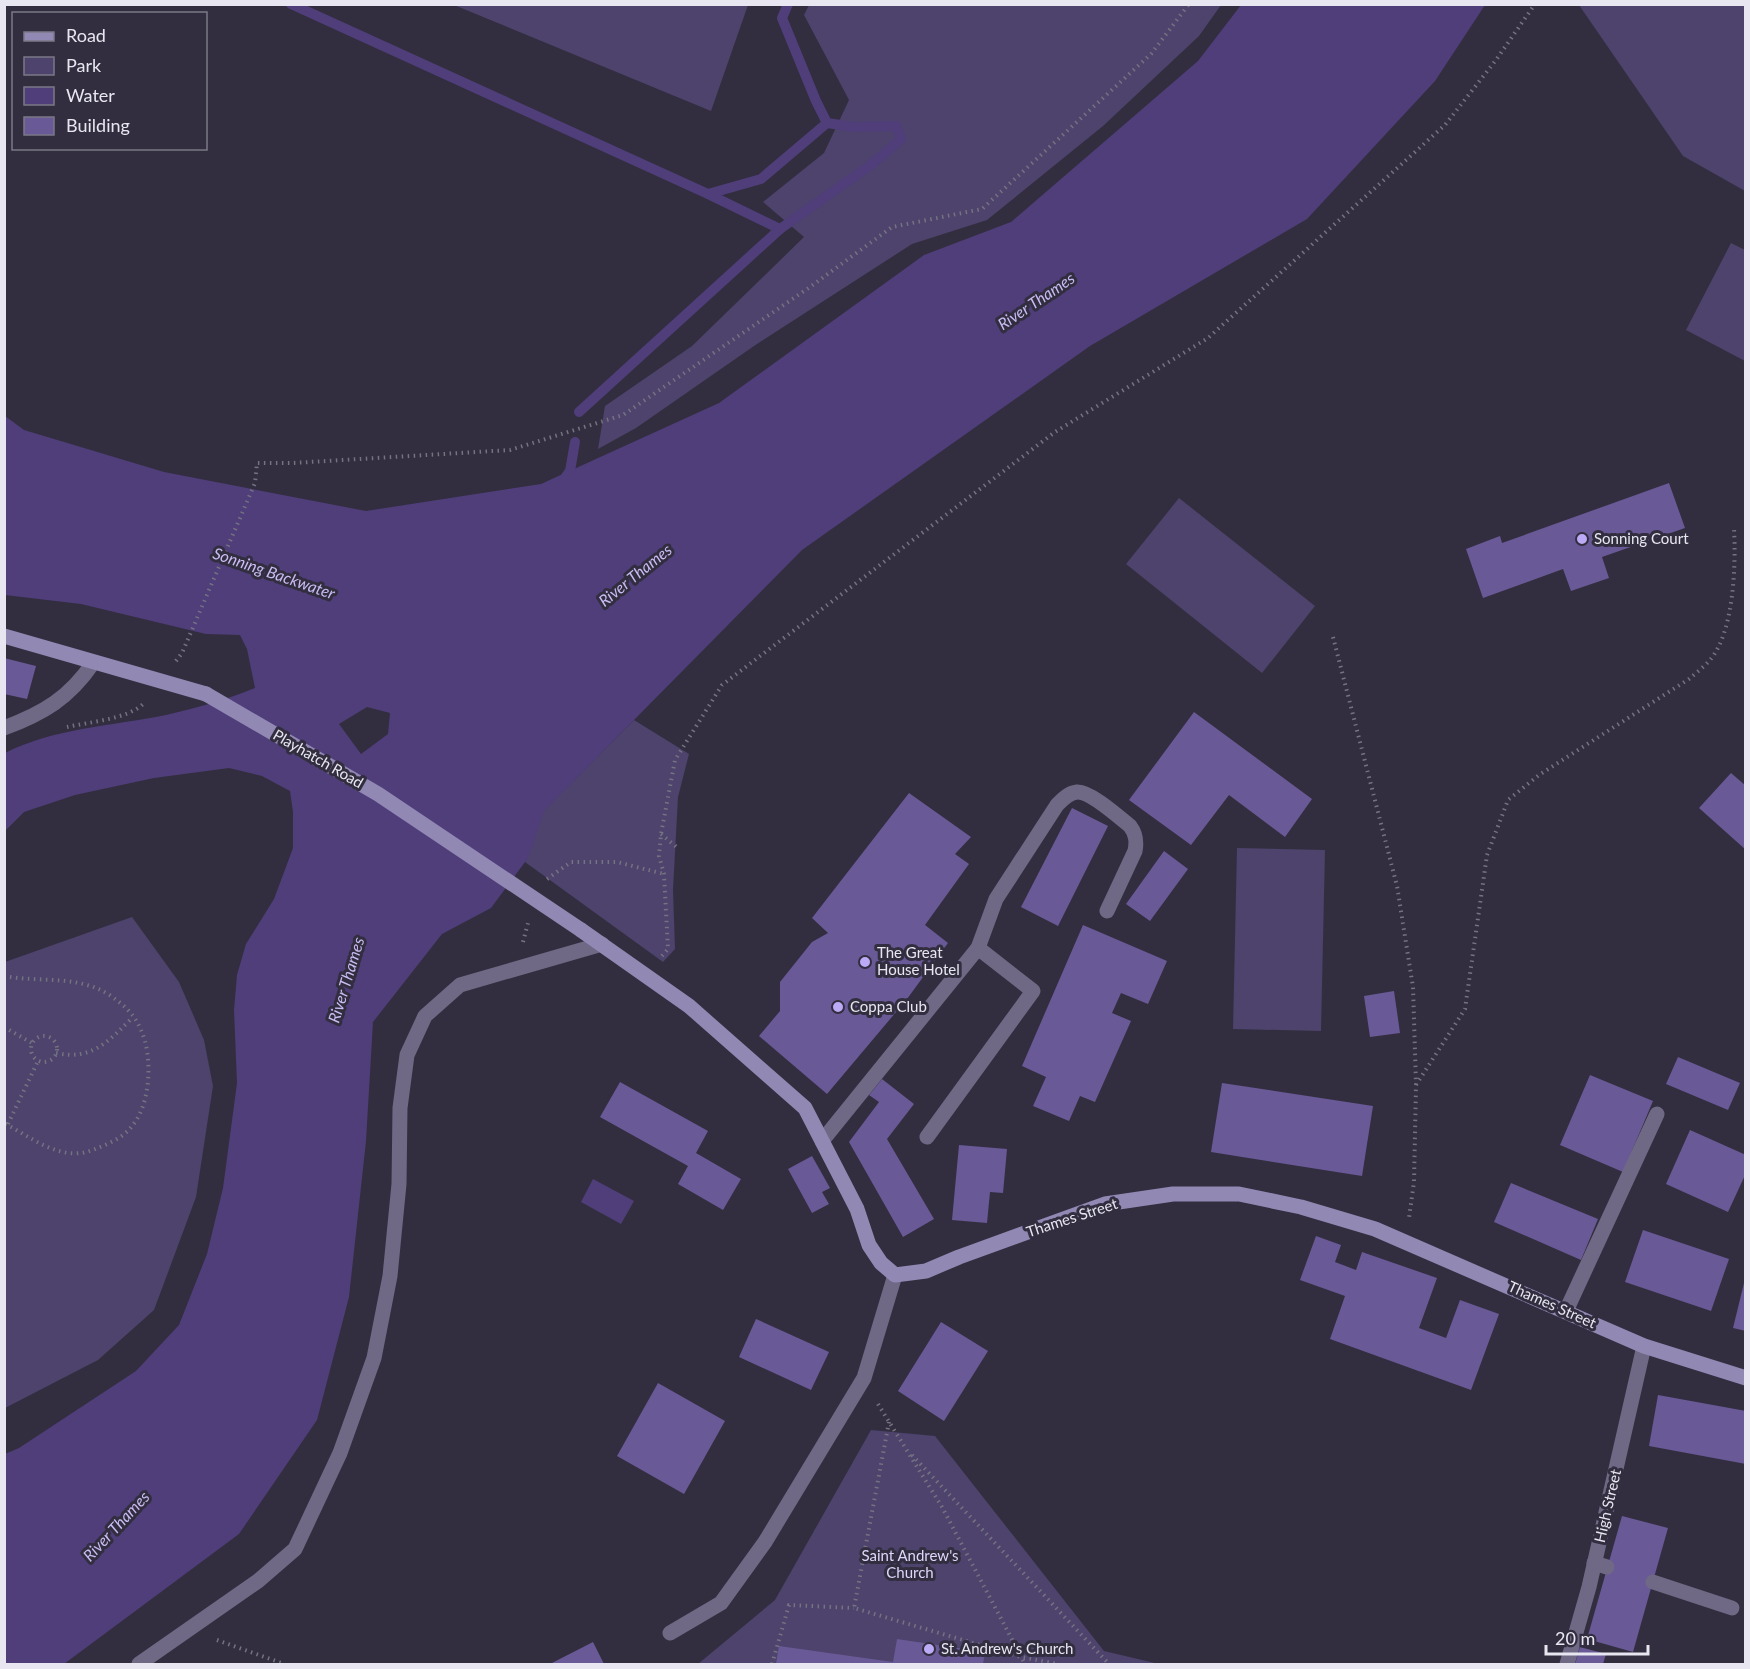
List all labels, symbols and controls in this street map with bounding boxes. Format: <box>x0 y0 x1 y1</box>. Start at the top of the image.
legend <box>12 12 207 150</box>
text: Road <box>66 24 106 46</box>
text: Park <box>66 54 102 76</box>
text: Water <box>66 84 115 106</box>
text: Building <box>66 114 130 136</box>
water label: River Thames <box>994 268 1078 333</box>
place label: Sonning Court <box>1594 529 1689 547</box>
marker: Sonning Court <box>1575 532 1589 546</box>
water label: River Thames <box>594 539 675 610</box>
water label: Sonning Backwater <box>211 543 338 602</box>
street label: Playhatch Road <box>270 725 367 791</box>
water label: River Thames <box>324 934 368 1025</box>
place label: The Great House Hotel <box>877 943 960 978</box>
marker: The Great House Hotel <box>858 955 872 969</box>
place label: Coppa Club <box>850 997 927 1015</box>
marker: Coppa Club <box>831 1000 845 1014</box>
street label: Thames Street <box>1024 1194 1120 1240</box>
street label: Thames Street <box>1506 1277 1600 1332</box>
street label: High Street <box>1590 1467 1624 1544</box>
water label: River Thames <box>79 1486 153 1564</box>
park label: Saint Andrew's Church <box>861 1546 959 1581</box>
scale bar <box>1546 1618 1648 1656</box>
text: 20 m <box>1555 1627 1595 1649</box>
place label: St. Andrew's Church <box>941 1639 1073 1657</box>
marker: St. Andrew's Church <box>922 1642 936 1656</box>

